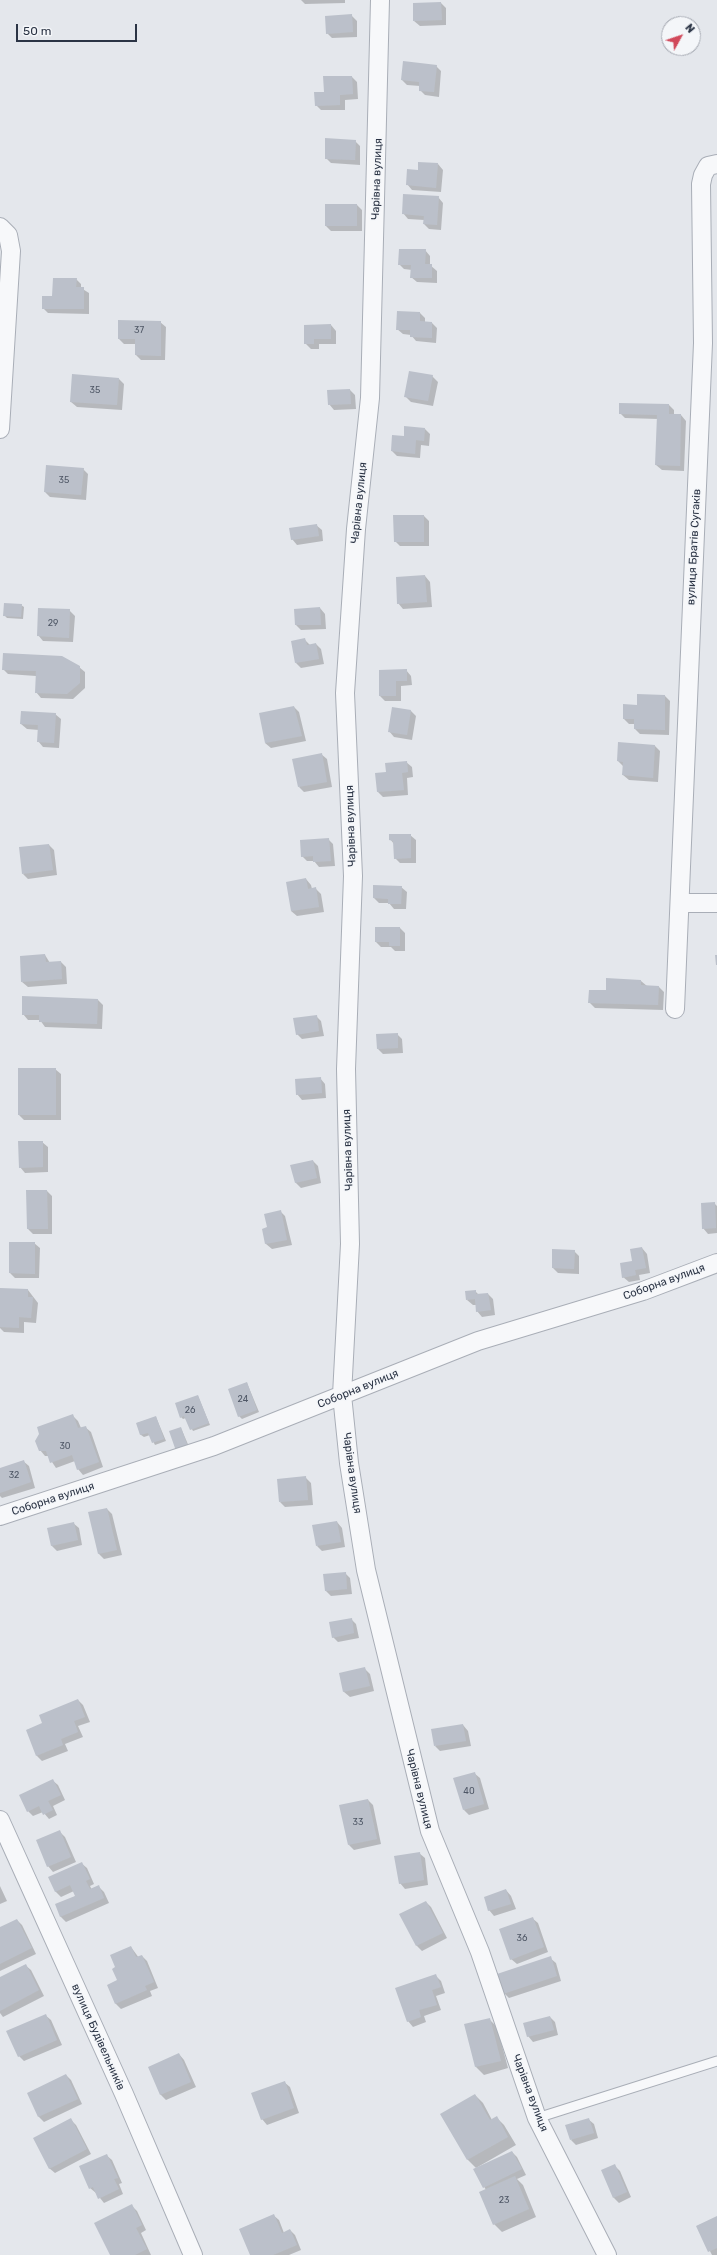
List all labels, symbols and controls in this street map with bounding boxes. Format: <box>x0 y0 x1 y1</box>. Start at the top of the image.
scale bar <box>18 16 139 42</box>
north arrow <box>661 16 701 56</box>
text: N <box>682 21 697 36</box>
text: 50 m <box>23 24 51 38</box>
street label: Чарівна вулиця <box>369 138 385 220</box>
house number: 37 <box>134 325 144 335</box>
house number: 35 <box>90 385 100 395</box>
street label: Чарівна вулиця <box>348 462 370 544</box>
house number: 35 <box>59 475 69 485</box>
street label: вулиця Братів Сугаків <box>684 489 704 605</box>
house number: 29 <box>48 618 58 628</box>
street label: Чарівна вулиця <box>343 785 359 867</box>
street label: Чарівна вулиця <box>340 1109 356 1191</box>
street label: Соборна вулиця <box>621 1261 707 1303</box>
street label: Соборна вулиця <box>316 1367 400 1411</box>
house number: 24 <box>238 1394 248 1404</box>
house number: 26 <box>185 1405 195 1415</box>
street label: Чарівна вулиця <box>340 1432 364 1514</box>
house number: 30 <box>59 1441 71 1451</box>
house number: 32 <box>9 1470 19 1480</box>
street label: Соборна вулиця <box>10 1479 96 1519</box>
street label: Чарівна вулиця <box>403 1748 435 1830</box>
house number: 40 <box>463 1786 475 1796</box>
house number: 33 <box>353 1817 363 1827</box>
house number: 36 <box>517 1933 527 1943</box>
street label: вулиця Будівельників <box>69 1982 127 2092</box>
street label: Чарівна вулиця <box>509 2052 551 2134</box>
house number: 23 <box>499 2195 509 2205</box>

